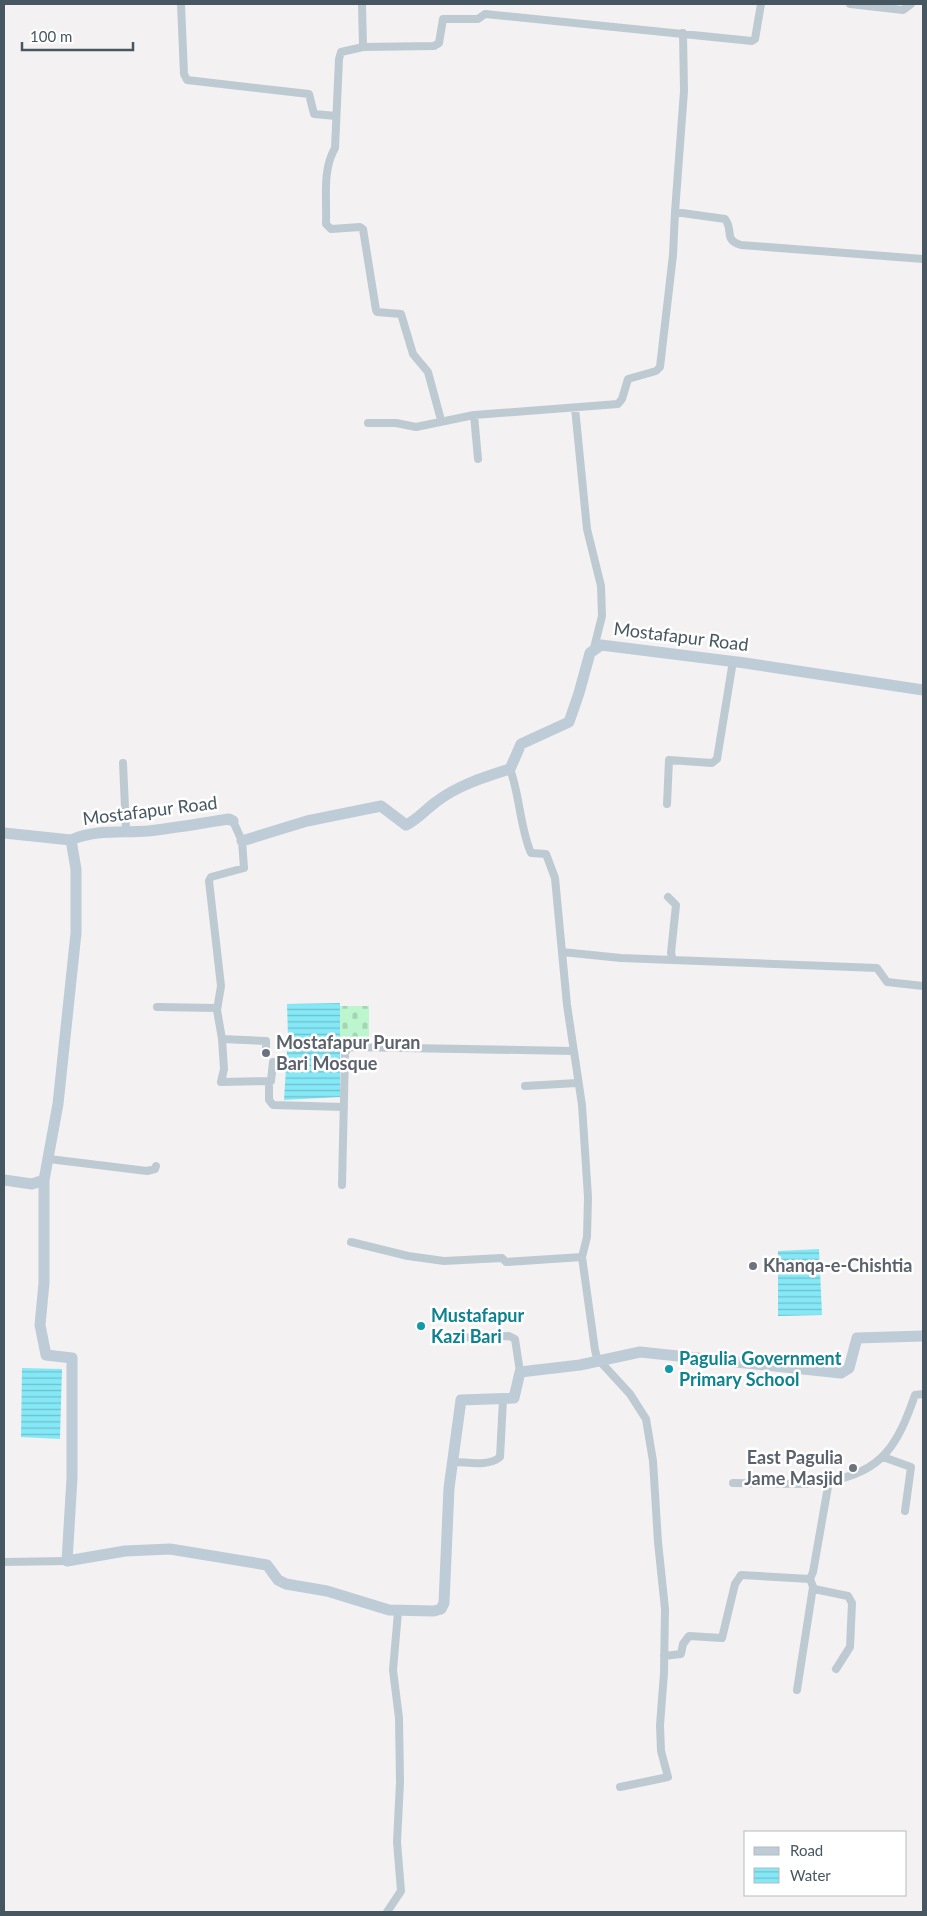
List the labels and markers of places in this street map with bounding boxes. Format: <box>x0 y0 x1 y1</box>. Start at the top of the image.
place label: Mostafapur Puran Bari Mosque <box>276 1031 420 1074</box>
marker: Mostafapur Puran Bari Mosque <box>260 1047 272 1059</box>
place label: Khanqa-e-Chishtia <box>763 1254 912 1276</box>
marker: Khanqa-e-Chishtia <box>747 1260 759 1272</box>
place label: Mustafapur Kazi Bari <box>431 1304 525 1347</box>
marker: Mustafapur Kazi Bari <box>415 1320 427 1332</box>
place label: Pagulia Government Primary School <box>679 1347 842 1390</box>
marker: Pagulia Government Primary School <box>663 1363 675 1375</box>
place label: East Pagulia Jame Masjid <box>744 1446 843 1489</box>
marker: East Pagulia Jame Masjid <box>847 1462 859 1474</box>

